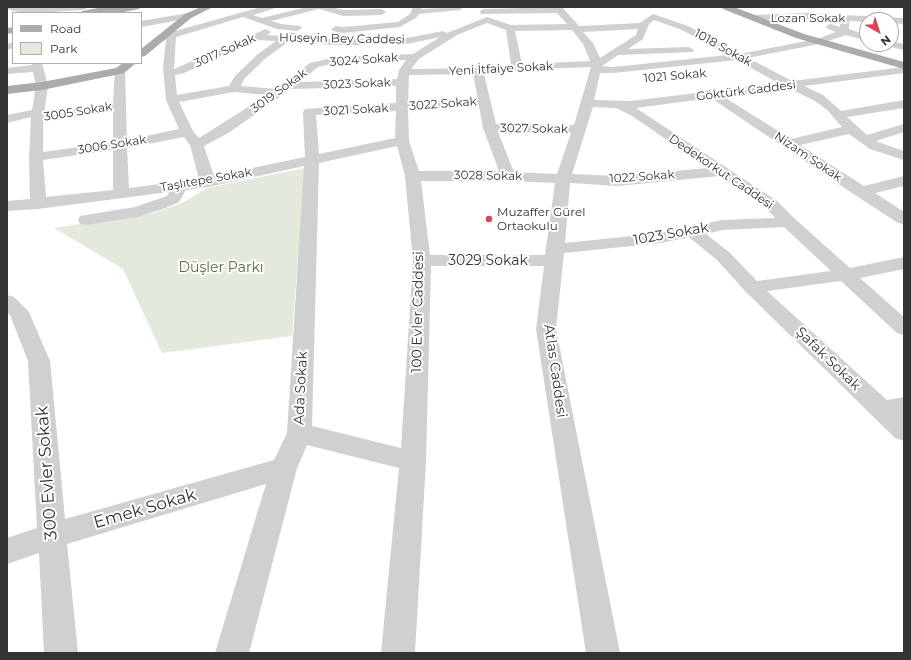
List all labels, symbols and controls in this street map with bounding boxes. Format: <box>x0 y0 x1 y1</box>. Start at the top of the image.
street label: Lozan Sokak <box>770 11 846 25</box>
legend <box>12 12 142 64</box>
north arrow <box>859 12 899 52</box>
text: Road <box>50 21 81 36</box>
street label: 1018 Sokak <box>692 26 754 70</box>
street label: 3017 Sokak <box>192 31 258 71</box>
street label: Hüseyin Bey Caddesi <box>279 31 405 47</box>
text: N <box>878 32 894 49</box>
text: Park <box>50 41 77 56</box>
street label: 3024 Sokak <box>329 50 399 70</box>
street label: Yeni İtfaiye Sokak <box>449 59 553 79</box>
street label: 3019 Sokak <box>248 66 310 116</box>
street label: 1021 Sokak <box>643 66 707 86</box>
street label: 3023 Sokak <box>323 76 391 92</box>
street label: Göktürk Caddesi <box>695 78 797 104</box>
street label: 3022 Sokak <box>409 94 477 114</box>
street label: 3005 Sokak <box>43 100 113 124</box>
street label: 3021 Sokak <box>323 101 389 119</box>
street label: 3027 Sokak <box>500 121 568 137</box>
street label: Nizam Sokak <box>772 129 844 185</box>
street label: 3006 Sokak <box>77 132 147 158</box>
street label: Dedekorkut Caddesi <box>666 132 776 212</box>
street label: Taşlıtepe Sokak <box>159 165 253 195</box>
street label: 3028 Sokak <box>454 168 522 184</box>
street label: 1022 Sokak <box>609 168 675 186</box>
place label: Muzaffer Gürel Ortaokulu <box>497 205 585 233</box>
marker: Muzaffer Gürel Ortaokulu <box>484 214 494 224</box>
street label: 1023 Sokak <box>632 219 710 249</box>
street label: 100 Evler Caddesi <box>409 251 427 373</box>
street label: 3029 Sokak <box>448 253 528 269</box>
park label: Düşler Parkı <box>179 260 263 276</box>
street label: Atlas Caddesi <box>540 323 570 419</box>
street label: Şafak Sokak <box>792 324 864 394</box>
street label: Ada Sokak <box>291 351 311 425</box>
street label: 300 Evler Sokak <box>32 405 62 541</box>
street label: Emek Sokak <box>91 485 199 533</box>

